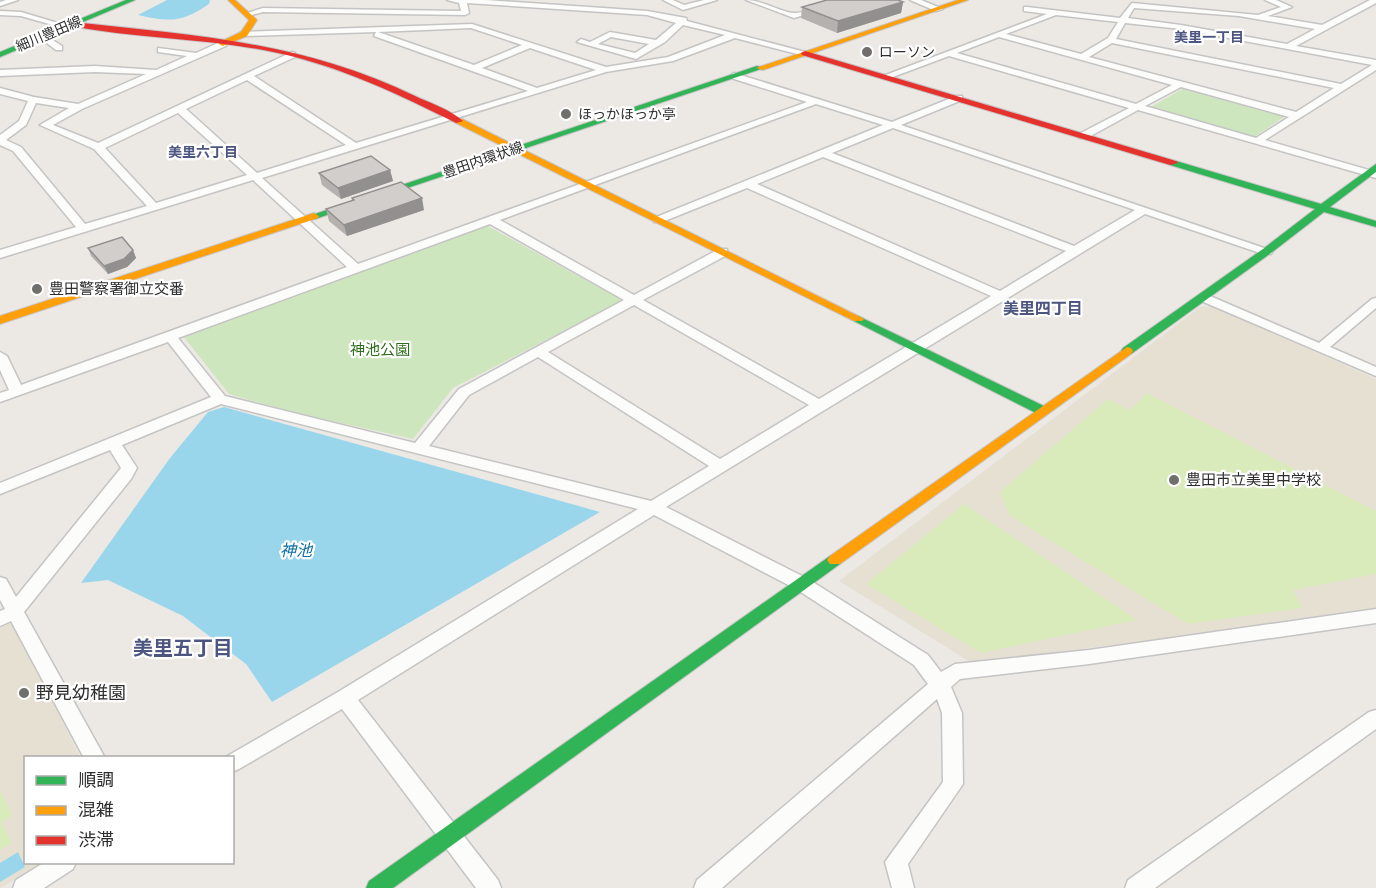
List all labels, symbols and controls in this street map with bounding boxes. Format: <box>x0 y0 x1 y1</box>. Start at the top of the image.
street label: 細川豊田線 <box>13 13 85 55</box>
district label: 美里一丁目 <box>1174 29 1244 46</box>
place label: ローソン <box>879 44 935 61</box>
marker: ローソン <box>860 45 874 59</box>
place label: ほっかほっか亭 <box>578 106 676 123</box>
marker: ほっかほっか亭 <box>559 107 573 121</box>
street label: 豊田内環状線 <box>441 138 525 182</box>
district label: 美里六丁目 <box>168 144 238 161</box>
place label: 豊田警察署御立交番 <box>49 280 184 298</box>
marker: 豊田警察署御立交番 <box>30 282 44 296</box>
district label: 美里四丁目 <box>1003 299 1083 319</box>
park label: 神池公園 <box>350 341 410 359</box>
place label: 豊田市立美里中学校 <box>1186 471 1321 489</box>
marker: 豊田市立美里中学校 <box>1167 473 1181 487</box>
water label: 神池 <box>280 541 314 561</box>
district label: 美里五丁目 <box>133 637 233 661</box>
place label: 野見幼稚園 <box>36 682 126 704</box>
marker: 野見幼稚園 <box>17 686 31 700</box>
legend <box>24 756 234 864</box>
text: 順調 <box>78 769 114 791</box>
text: 混雑 <box>78 799 114 821</box>
text: 渋滞 <box>78 829 114 851</box>

